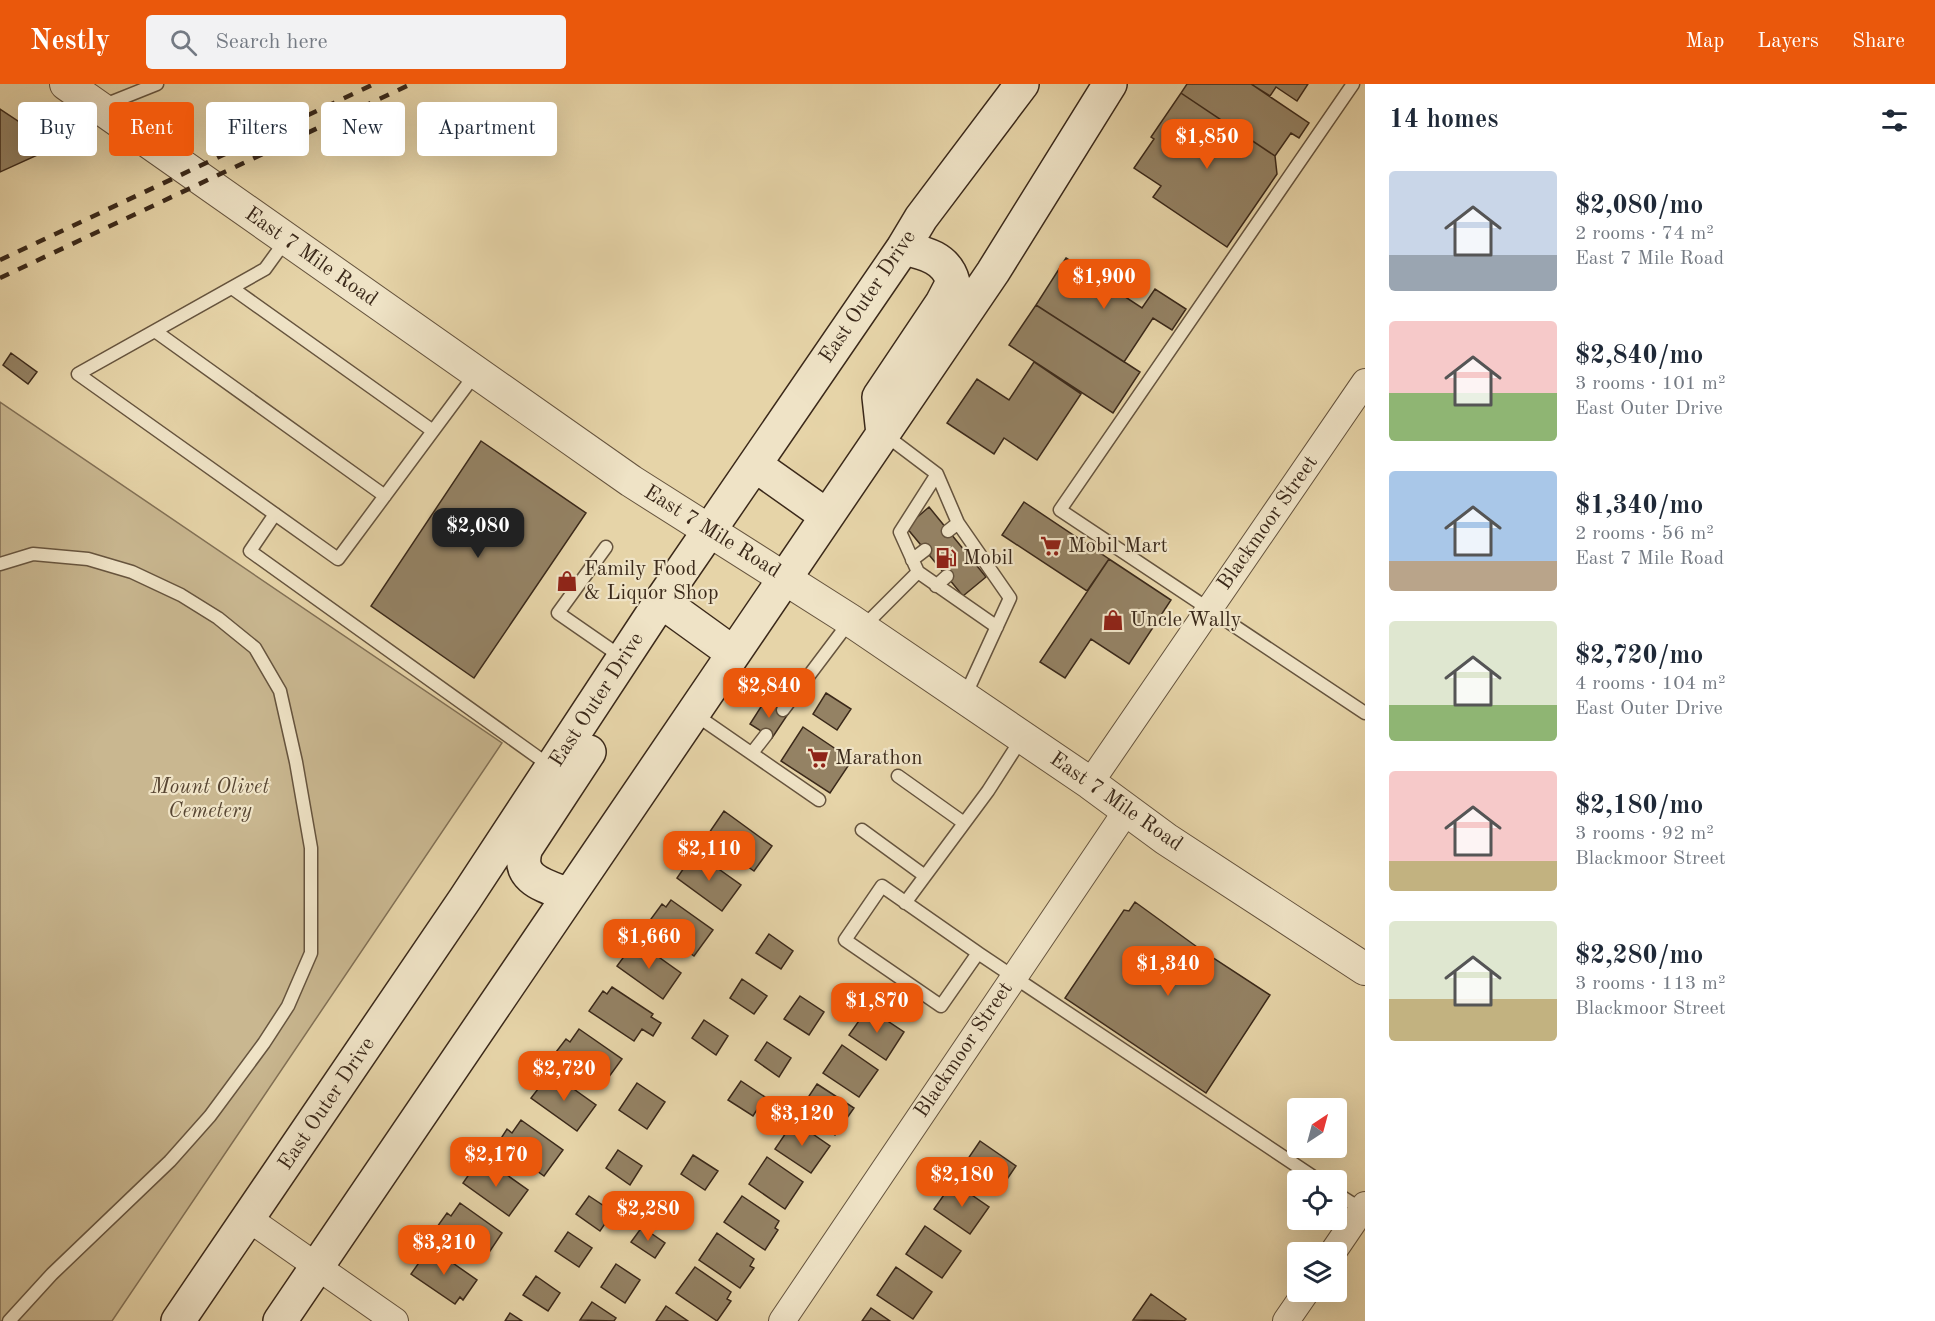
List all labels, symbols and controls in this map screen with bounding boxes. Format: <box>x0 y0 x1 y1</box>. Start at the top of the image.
search box <box>146 15 566 69</box>
icon: search <box>167 26 200 59</box>
text: Nestly <box>30 28 110 56</box>
text: Search here <box>215 31 328 53</box>
text: Map <box>1685 31 1724 52</box>
text: Layers <box>1757 31 1819 52</box>
text: Share <box>1852 31 1905 52</box>
chip: Buy <box>18 102 97 156</box>
chip: Rent <box>109 102 194 156</box>
chip: Filters <box>206 102 309 156</box>
chip: New <box>321 102 405 156</box>
chip: Apartment <box>417 102 557 156</box>
icon: filters <box>1878 104 1911 137</box>
text: 14 homes <box>1389 107 1498 133</box>
pin: $1,850 <box>1158 119 1256 170</box>
text: $1,850 <box>1175 128 1239 148</box>
text: $2,080/mo <box>1575 193 1703 219</box>
icon: home <box>1437 195 1509 267</box>
street label: East 7 Mile Road <box>241 204 381 311</box>
text: 2 rooms · 74 m² <box>1575 224 1714 244</box>
street label: East Outer Drive <box>816 227 920 367</box>
text: East 7 Mile Road <box>1575 249 1724 269</box>
pin: $1,900 <box>1055 259 1153 310</box>
text: $1,900 <box>1072 268 1136 288</box>
text: $2,840/mo <box>1575 343 1703 369</box>
icon: home <box>1437 345 1509 417</box>
text: 3 rooms · 101 m² <box>1575 374 1725 394</box>
text: East Outer Drive <box>1575 399 1723 419</box>
street label: Blackmoor Street <box>1214 452 1322 594</box>
street label: East 7 Mile Road <box>640 482 784 582</box>
text: $1,340/mo <box>1575 493 1703 519</box>
icon: home <box>1437 495 1509 567</box>
pin: $2,080 <box>429 508 527 559</box>
text: $2,080 <box>446 517 510 537</box>
text: 2 rooms · 56 m² <box>1575 524 1714 544</box>
supermarket icon: Mobil Mart <box>1039 534 1063 558</box>
place label: Mobil Mart <box>1068 536 1168 557</box>
fuel station icon: Mobil <box>934 546 958 570</box>
place label: Mobil <box>963 548 1013 569</box>
text: East 7 Mile Road <box>1575 549 1724 569</box>
place label: Family Food & Liquor Shop <box>584 559 719 604</box>
shop icon: Family Food & Liquor Shop <box>555 569 579 593</box>
shop icon: Uncle Wally <box>1101 608 1125 632</box>
place label: Uncle Wally <box>1130 610 1242 631</box>
street label: East Outer Drive <box>546 629 648 771</box>
text: $2,720/mo <box>1575 643 1703 669</box>
icon: home <box>1437 645 1509 717</box>
pin: $2,840 <box>720 668 818 719</box>
text: 4 rooms · 104 m² <box>1575 674 1725 694</box>
text: $2,840 <box>737 677 801 697</box>
text: East Outer Drive <box>1575 699 1723 719</box>
supermarket icon: Marathon <box>806 746 830 770</box>
place label: Marathon <box>835 748 923 769</box>
street label: East 7 Mile Road <box>1046 749 1186 856</box>
park label: Mount Olivet Cemetery <box>150 777 269 822</box>
text: $2,180/mo <box>1575 793 1703 819</box>
icon: home <box>1437 795 1509 867</box>
text: 3 rooms · 92 m² <box>1575 824 1714 844</box>
pin: $2,110 <box>660 831 758 882</box>
text: $2,110 <box>677 840 741 860</box>
text: Blackmoor Street <box>1575 849 1726 869</box>
pin: $1,660 <box>600 919 698 970</box>
text: $1,660 <box>617 928 681 948</box>
text: $2,280/mo <box>1575 943 1703 969</box>
icon: home <box>1437 945 1509 1017</box>
pin: $1,340 <box>1119 946 1217 997</box>
text: $1,340 <box>1136 955 1200 975</box>
text: 3 rooms · 113 m² <box>1575 974 1725 994</box>
street label: Blackmoor Street <box>911 979 1017 1121</box>
pin: $1,870 <box>828 983 926 1034</box>
text: $1,870 <box>845 992 909 1012</box>
text: Blackmoor Street <box>1575 999 1726 1019</box>
street label: East Outer Drive <box>275 1034 379 1174</box>
pin: $2,720 <box>515 1051 613 1102</box>
text: $2,720 <box>532 1060 596 1080</box>
pin: $3,120 <box>753 1096 851 1147</box>
north arrow <box>1287 1098 1347 1158</box>
map controls <box>1287 1098 1347 1302</box>
text: $3,120 <box>770 1105 834 1125</box>
pin: $2,170 <box>447 1137 545 1188</box>
text: $2,170 <box>464 1146 528 1166</box>
pin: $2,180 <box>913 1157 1011 1208</box>
text: $2,180 <box>930 1166 994 1186</box>
button: locate <box>1287 1170 1347 1230</box>
pin: $2,280 <box>599 1191 697 1242</box>
text: $2,280 <box>616 1200 680 1220</box>
pin: $3,210 <box>395 1225 493 1276</box>
text: $3,210 <box>412 1234 476 1254</box>
button: layers <box>1287 1242 1347 1302</box>

